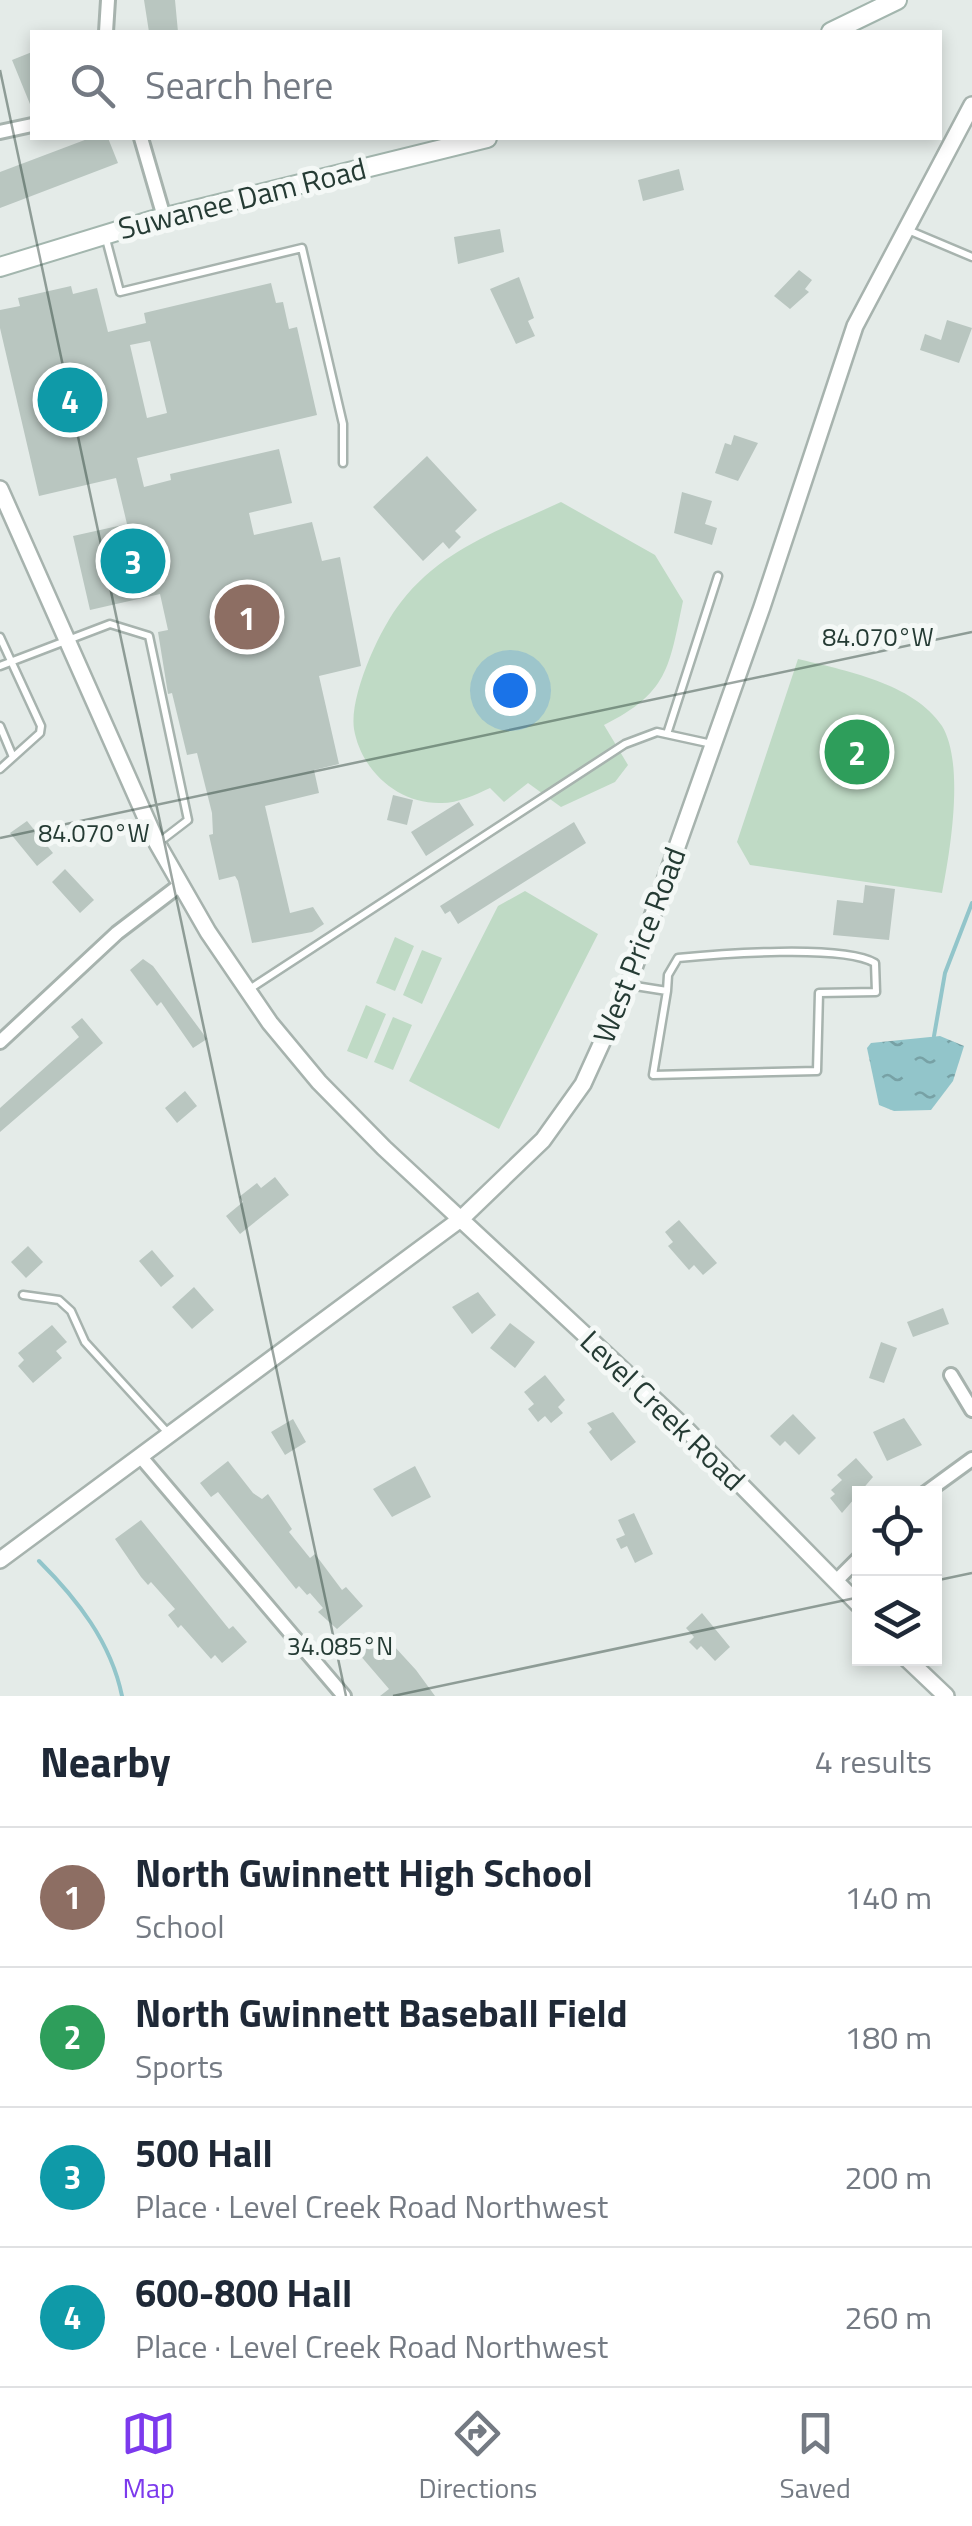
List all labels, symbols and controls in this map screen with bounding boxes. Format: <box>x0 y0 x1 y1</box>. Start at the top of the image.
search box <box>30 30 942 140</box>
text: Search here <box>145 56 333 114</box>
icon: search <box>65 58 120 113</box>
street label: Suwanee Dam Road <box>113 145 371 251</box>
pin: 4 <box>38 362 102 438</box>
pin: 3 <box>100 524 166 598</box>
pin: 1 <box>214 580 280 654</box>
text: 84.070°W <box>822 618 934 656</box>
your location <box>485 665 536 716</box>
pin: 2 <box>824 714 890 790</box>
text: 84.070°W <box>38 814 150 852</box>
street label: West Price Road <box>581 840 697 1050</box>
street label: Level Creek Road <box>570 1319 756 1501</box>
map controls <box>852 1486 942 1666</box>
button: locate <box>852 1486 942 1576</box>
button: layers <box>852 1576 942 1666</box>
text: 34.085°N <box>287 1627 393 1665</box>
text: Nearby <box>40 1729 171 1793</box>
text: 4 results <box>815 1737 932 1785</box>
text: North Gwinnett High School <box>135 1844 593 1902</box>
text: 1 <box>64 1873 81 1921</box>
text: 140 m <box>844 1873 932 1921</box>
text: School <box>135 1902 225 1950</box>
text: North Gwinnett Baseball Field <box>135 1984 628 2042</box>
text: 2 <box>64 2013 81 2061</box>
text: 180 m <box>844 2013 932 2061</box>
text: Sports <box>135 2042 223 2090</box>
text: 500 Hall <box>135 2124 273 2182</box>
text: 3 <box>64 2153 81 2201</box>
text: 200 m <box>844 2153 932 2201</box>
text: Place · Level Creek Road Northwest <box>135 2182 608 2230</box>
text: 600-800 Hall <box>135 2264 352 2322</box>
text: 4 <box>64 2293 81 2341</box>
text: 260 m <box>844 2293 932 2341</box>
text: Place · Level Creek Road Northwest <box>135 2322 608 2370</box>
tab: Map <box>121 2406 176 2509</box>
tab: Directions <box>418 2406 537 2509</box>
tab: Saved <box>780 2406 851 2509</box>

